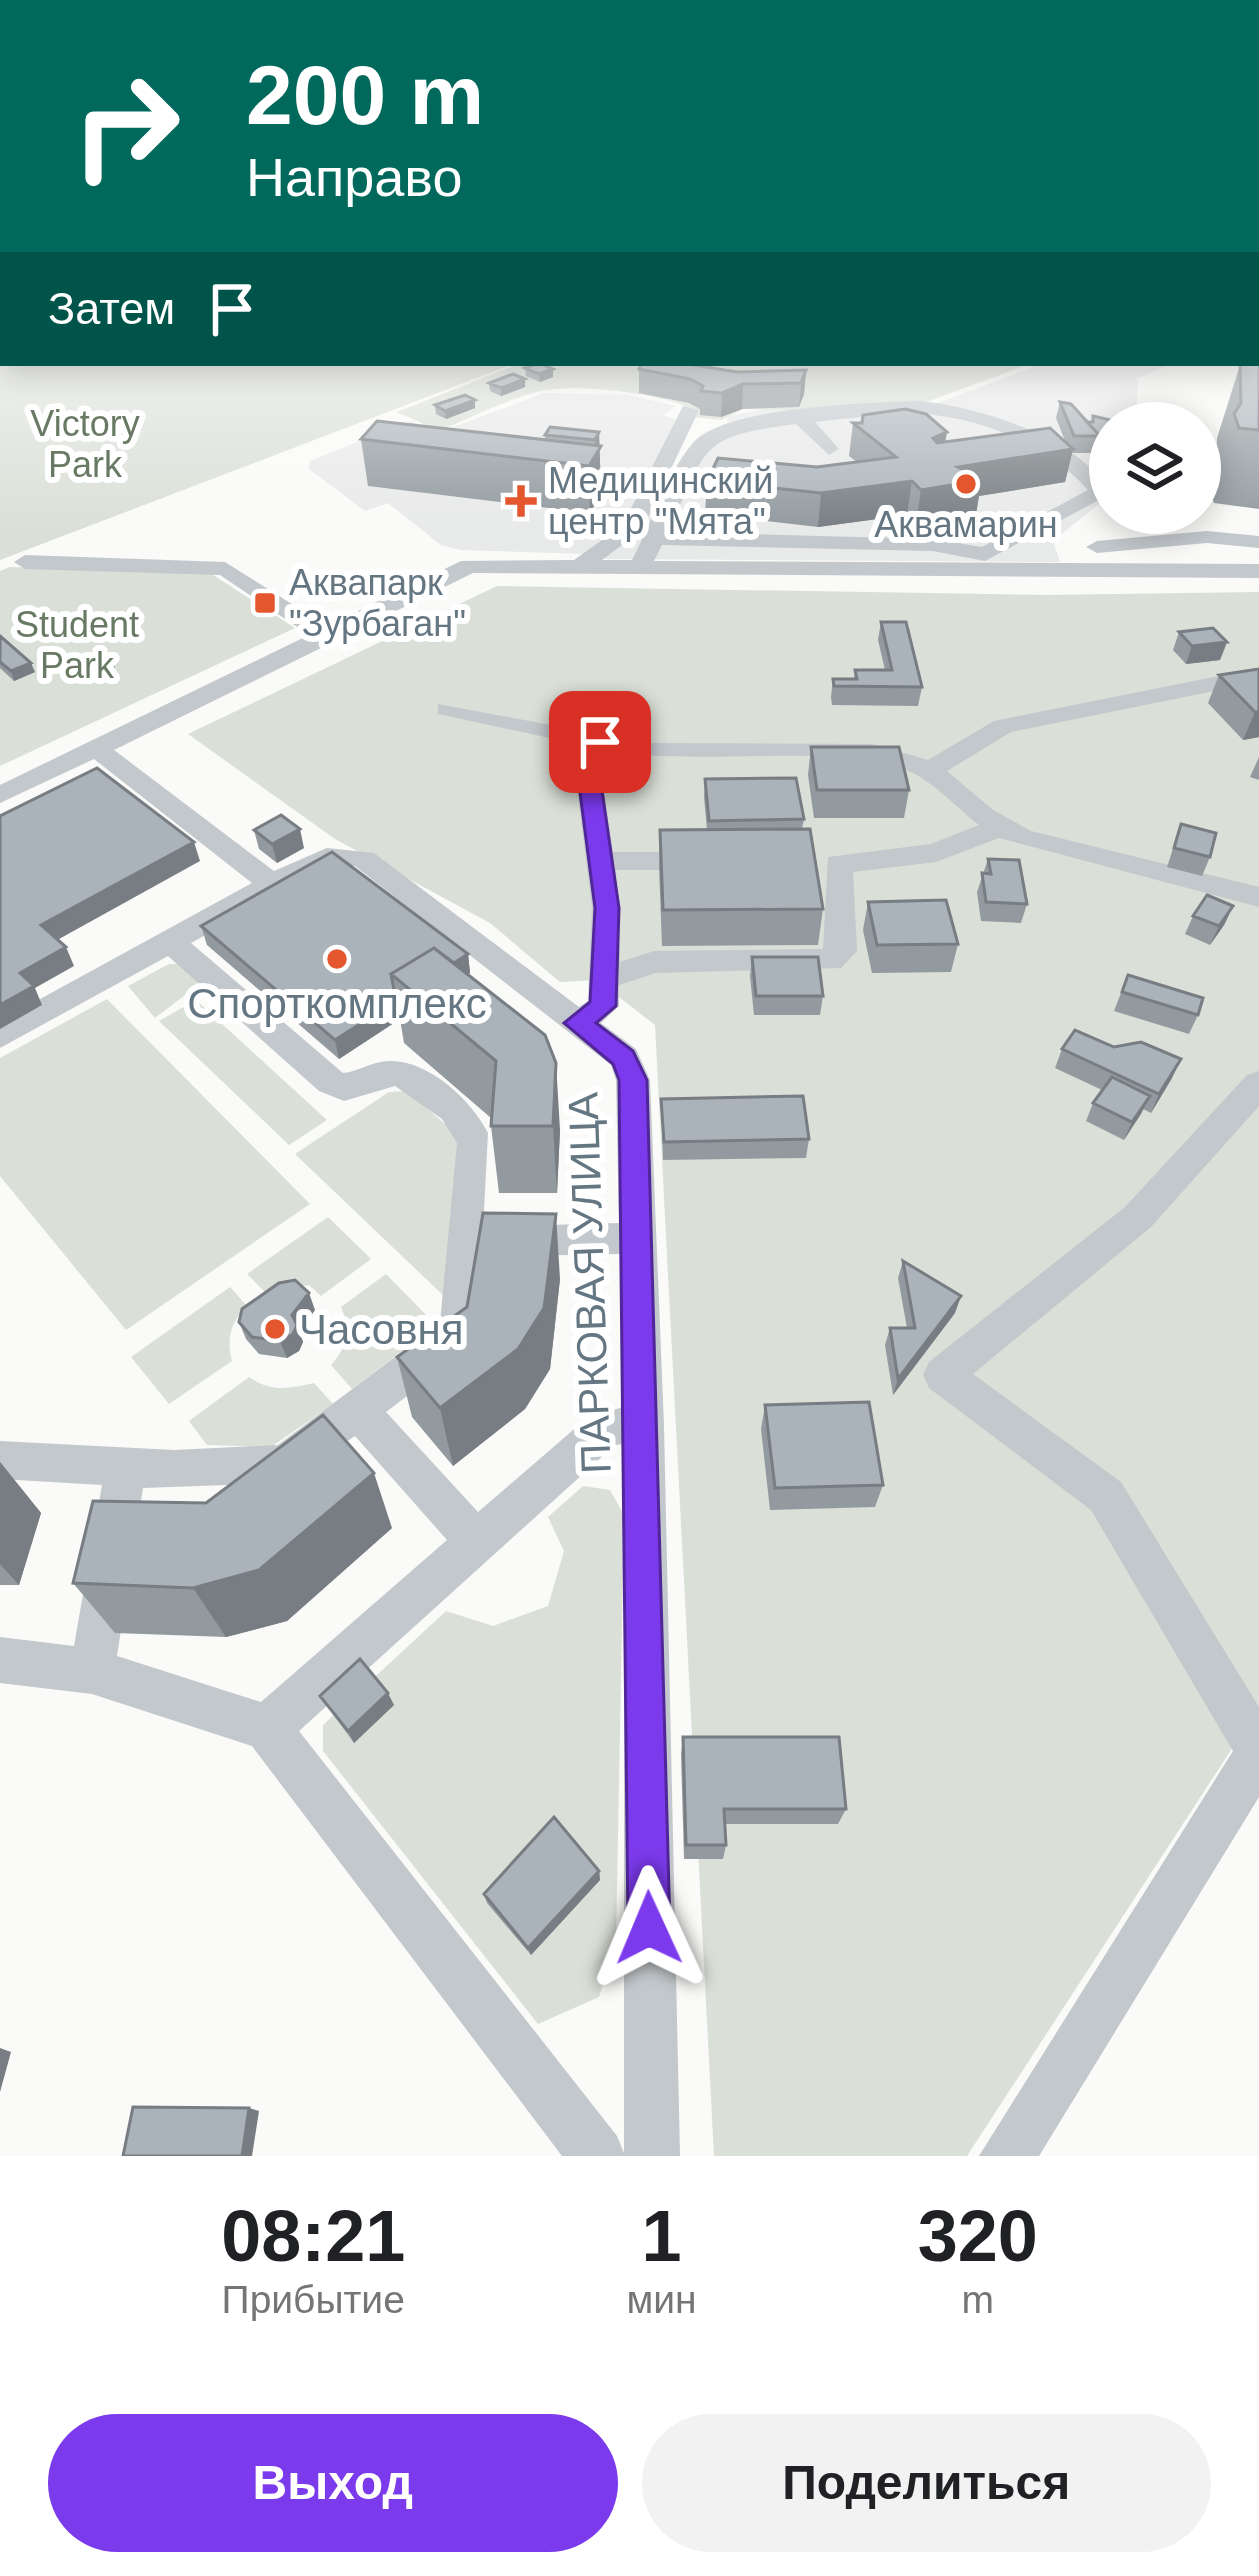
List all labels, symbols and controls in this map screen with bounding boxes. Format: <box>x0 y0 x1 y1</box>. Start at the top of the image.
icon: right <box>48 48 204 204</box>
text: 200 m <box>246 48 484 142</box>
text: Направо <box>246 147 462 207</box>
icon: arrive <box>199 276 265 342</box>
text: Затем <box>48 283 175 334</box>
map controls <box>1089 402 1221 534</box>
button: layers <box>1089 402 1221 534</box>
park label: Victory Park <box>30 403 140 485</box>
place label: Медицинский центр "Мята" <box>548 460 773 542</box>
marker: Аквамарин <box>953 471 979 497</box>
marker: Медицинский центр "Мята" <box>505 485 537 517</box>
place label: Аквамарин <box>874 504 1058 545</box>
place label: Аквапарк "Зурбаган" <box>289 562 466 644</box>
marker: Аквапарк "Зурбаган" <box>252 590 278 616</box>
park label: Student Park <box>15 604 139 686</box>
pin <box>549 691 651 793</box>
icon: arrive <box>567 709 633 775</box>
marker: Спорткомплекс <box>324 946 350 972</box>
place label: Спорткомплекс <box>187 980 487 1027</box>
street label: ПАРКОВАЯ УЛИЦА <box>559 1091 620 1475</box>
place label: Часовня <box>299 1306 463 1353</box>
marker: Часовня <box>262 1316 288 1342</box>
position arrow <box>586 1865 712 1991</box>
text: 08:21 <box>221 2196 405 2276</box>
text: 1 <box>641 2196 682 2276</box>
text: 320 <box>918 2196 1038 2276</box>
text: Прибытие <box>222 2278 405 2321</box>
text: мин <box>626 2278 697 2321</box>
text: m <box>962 2278 994 2321</box>
button: Выход <box>48 2414 618 2552</box>
button: Поделиться <box>642 2414 1211 2552</box>

